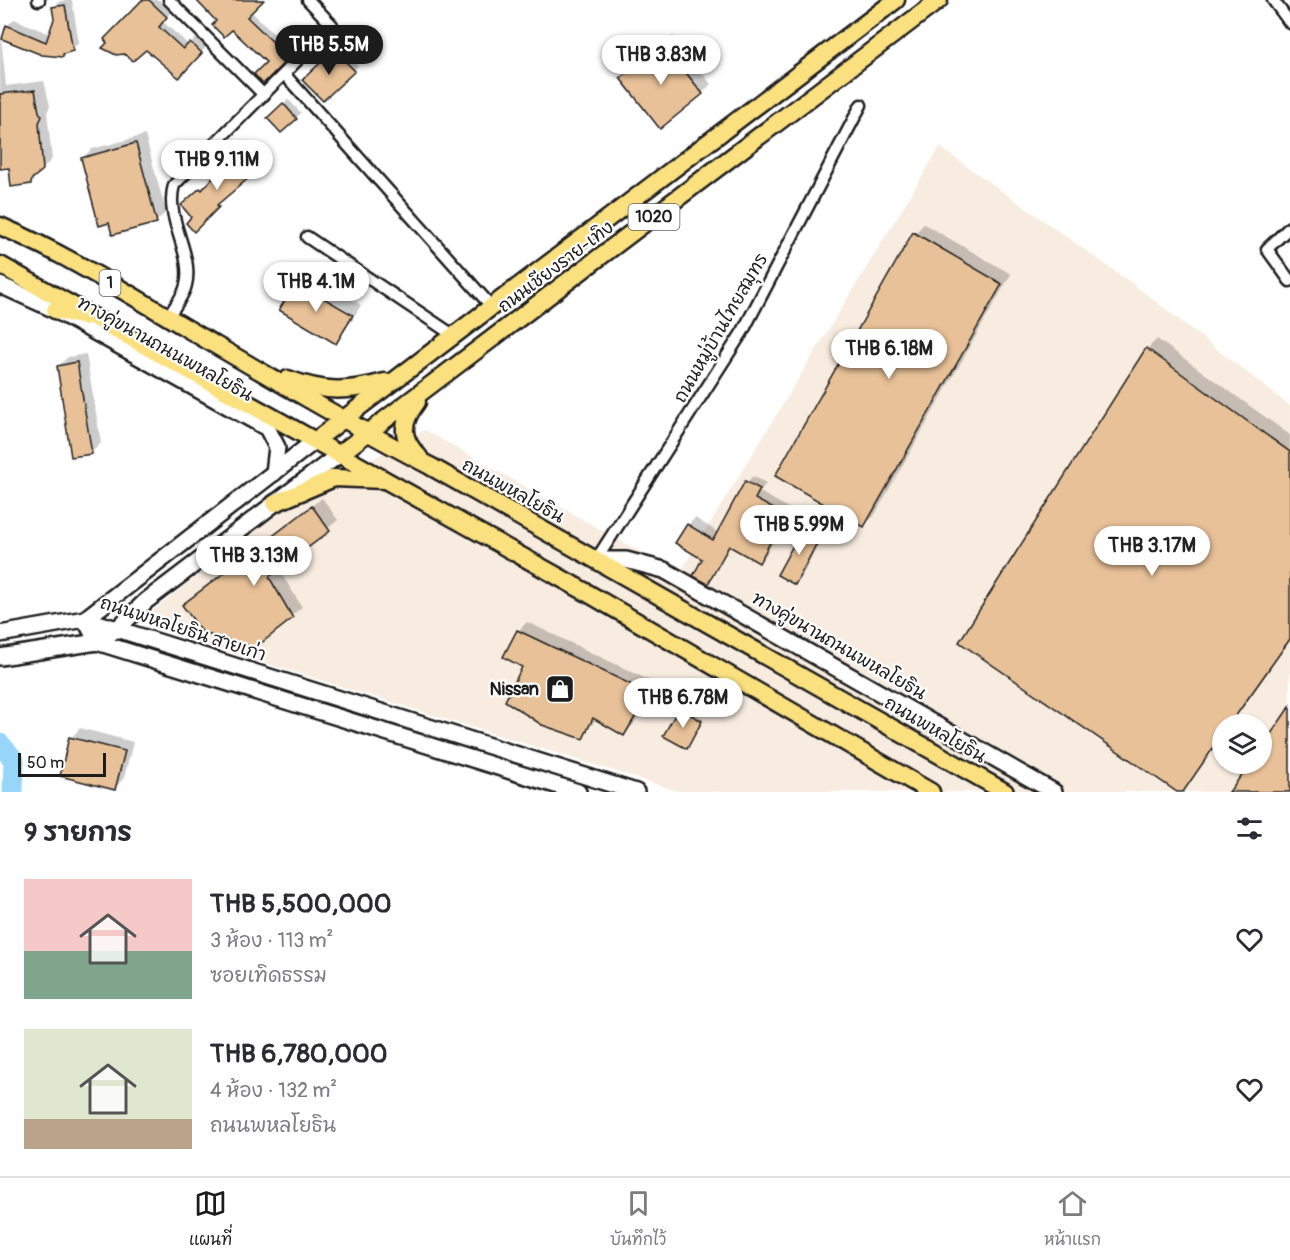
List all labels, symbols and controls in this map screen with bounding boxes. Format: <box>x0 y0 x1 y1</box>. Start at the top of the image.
pin: THB 5.5M <box>267 25 391 76</box>
text: THB 5.5M <box>289 32 369 57</box>
pin: THB 3.83M <box>592 35 730 86</box>
text: THB 3.83M <box>616 42 706 67</box>
pin: THB 9.11M <box>148 140 286 191</box>
text: THB 9.11M <box>175 147 259 172</box>
road number: 1020 <box>628 204 680 230</box>
street label: ถนนเชียงราย-เทิง <box>493 215 618 318</box>
street label: ถนนหมู่บ้านไทยสมุทร <box>667 248 775 408</box>
pin: THB 4.1M <box>254 262 378 313</box>
text: THB 4.1M <box>277 269 355 294</box>
road number: 1 <box>100 270 120 296</box>
street label: ทางคู่ขนานถนนพหลโยธิน <box>72 289 258 409</box>
pin: THB 6.18M <box>820 329 958 380</box>
text: THB 6.18M <box>845 336 933 361</box>
street label: ถนนพหลโยธิน <box>458 452 569 529</box>
pin: THB 5.99M <box>730 505 868 556</box>
text: THB 5.99M <box>754 512 844 537</box>
pin: THB 3.17M <box>1083 526 1221 577</box>
text: THB 3.17M <box>1108 533 1196 558</box>
pin: THB 3.13M <box>185 536 323 587</box>
text: THB 3.13M <box>210 543 298 568</box>
street label: ทางคู่ขนานถนนพหลโยธิน <box>747 585 931 707</box>
street label: ถนนพหลโยธิน สายเก่า <box>97 589 269 667</box>
shop icon: Nissan <box>544 673 576 705</box>
place label: Nissan <box>490 678 539 701</box>
pin: THB 6.78M <box>614 678 752 729</box>
text: THB 6.78M <box>638 685 728 710</box>
street label: ถนนพหลโยธิน <box>880 690 991 768</box>
map controls <box>1212 714 1272 774</box>
button: layers <box>1212 714 1272 774</box>
scale bar <box>18 750 106 778</box>
text: 50 m <box>27 753 64 773</box>
icon: filters <box>1233 812 1266 845</box>
text: 9 รายการ <box>24 817 132 849</box>
text: THB 5,500,000 <box>210 888 391 920</box>
icon: home <box>72 903 144 975</box>
icon: heart <box>1233 923 1266 956</box>
text: 3 ห้อง · 113 m² <box>210 928 333 953</box>
text: ซอยเทิดธรรม <box>210 963 327 988</box>
text: THB 6,780,000 <box>210 1038 387 1070</box>
icon: home <box>72 1053 144 1125</box>
icon: heart <box>1233 1073 1266 1106</box>
text: 4 ห้อง · 132 m² <box>210 1078 337 1103</box>
text: ถนนพหลโยธิน <box>210 1113 336 1138</box>
tab: แผนที่ <box>189 1187 232 1251</box>
tab: บันทึกไว้ <box>610 1187 666 1251</box>
tab: หน้าแรก <box>1044 1187 1101 1251</box>

